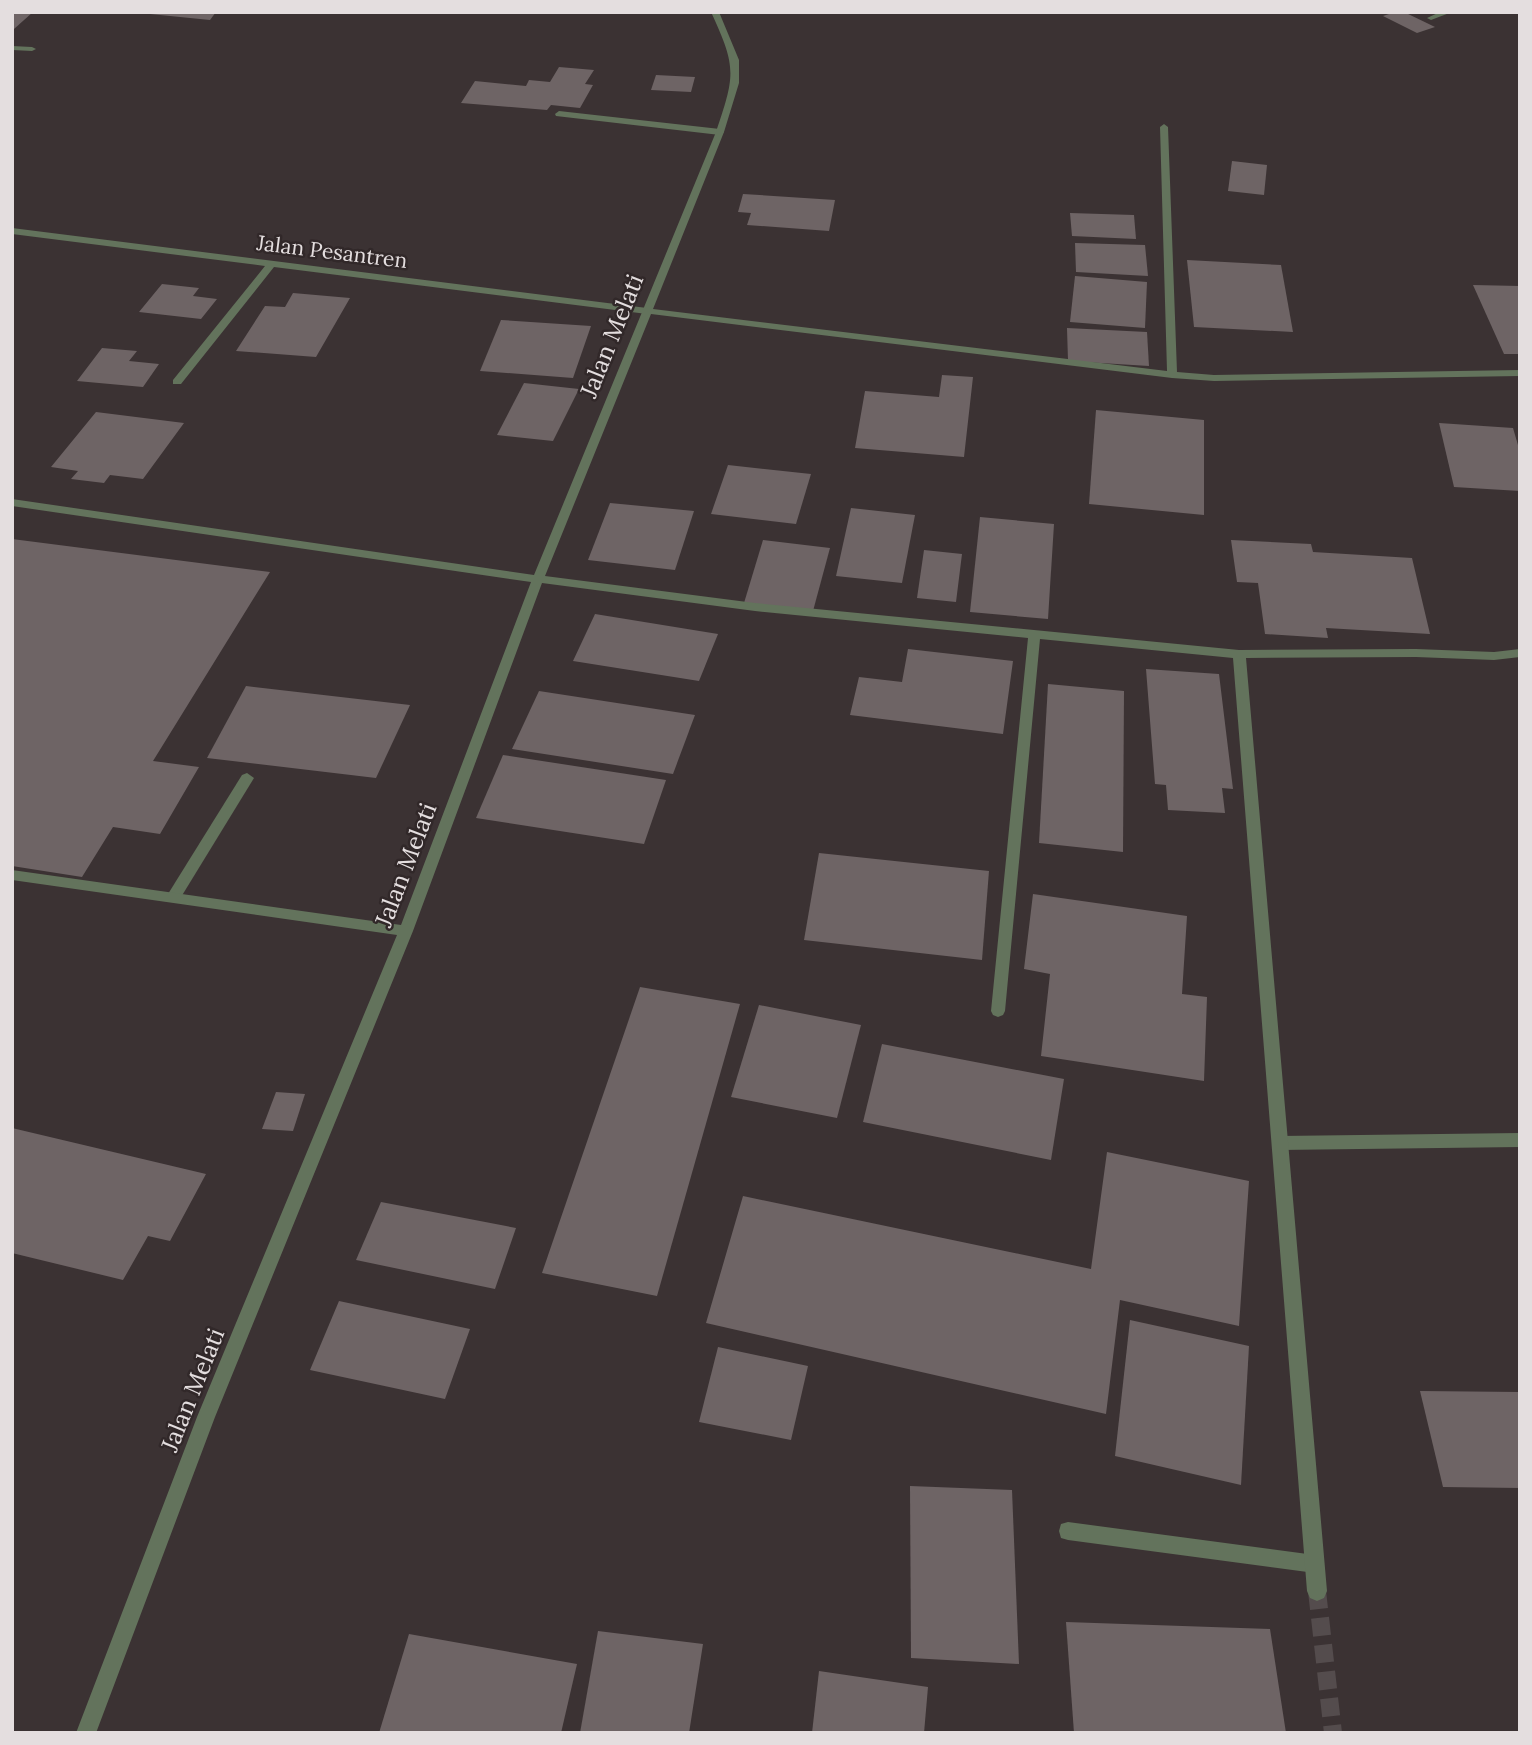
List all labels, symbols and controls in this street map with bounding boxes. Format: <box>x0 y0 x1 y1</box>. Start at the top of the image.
street label: Jalan Pesantren <box>254 229 409 274</box>
street label: Jalan Melati <box>572 270 650 403</box>
street label: Jalan Melati <box>367 798 443 932</box>
street label: Jalan Melati <box>153 1324 231 1457</box>

